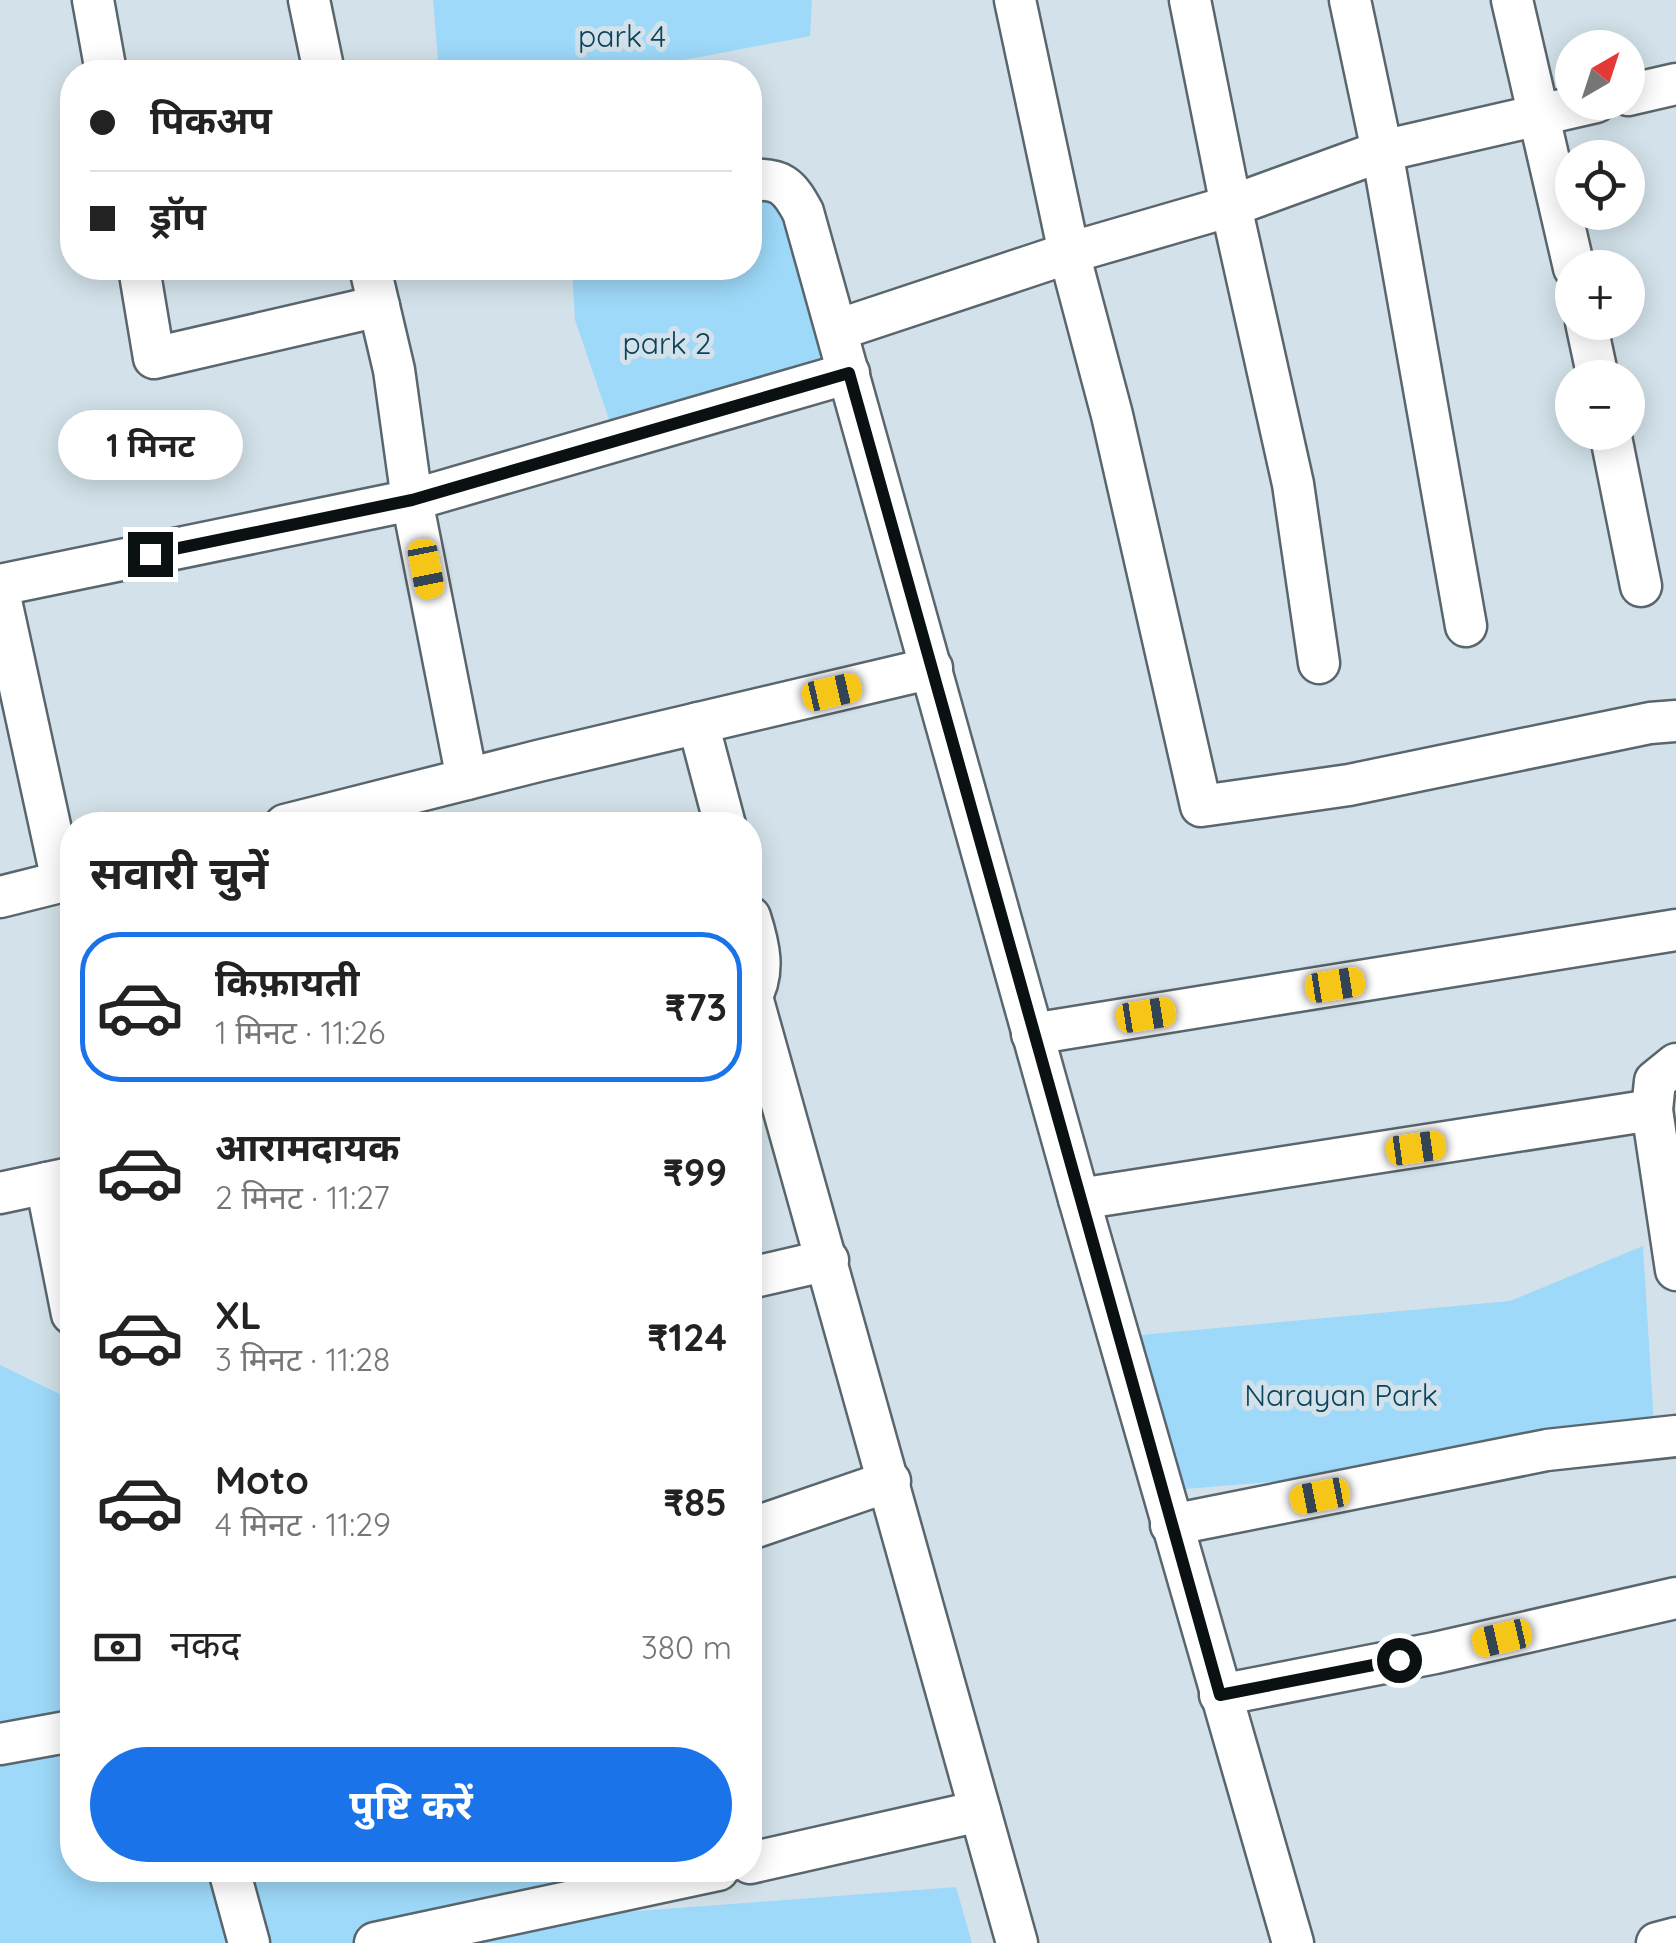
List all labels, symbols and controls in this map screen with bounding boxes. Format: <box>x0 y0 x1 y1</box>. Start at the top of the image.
park label: park 4 <box>578 17 666 55</box>
north arrow <box>1555 30 1645 120</box>
map controls <box>1555 30 1645 450</box>
text: पिकअप <box>150 96 272 144</box>
button: locate <box>1555 140 1645 230</box>
text: ड्रॉप <box>150 192 206 240</box>
button: + <box>1555 250 1645 340</box>
park label: park 2 <box>623 324 711 362</box>
button: − <box>1555 360 1645 450</box>
callout: 1 मिनट <box>58 409 242 479</box>
text: 1 मिनट <box>106 425 195 465</box>
route end <box>128 532 173 577</box>
car <box>406 537 446 601</box>
car <box>799 671 865 713</box>
text: सवारी चुनें <box>90 844 268 900</box>
text: किफ़ायती <box>215 958 359 1006</box>
icon: car <box>95 962 185 1052</box>
car <box>1303 965 1367 1005</box>
text: ₹73 <box>665 983 727 1031</box>
car <box>1114 995 1178 1035</box>
text: 1 मिनट · 11:26 <box>215 1012 385 1052</box>
text: आरामदायक <box>215 1123 399 1171</box>
icon: car <box>95 1127 185 1217</box>
car <box>1384 1129 1448 1167</box>
text: ₹99 <box>663 1148 727 1196</box>
text: 2 मिनट · 11:27 <box>215 1177 390 1217</box>
text: XL <box>215 1291 261 1339</box>
icon: car <box>95 1292 185 1382</box>
text: ₹124 <box>647 1313 727 1361</box>
text: 3 मिनट · 11:28 <box>215 1339 390 1379</box>
park label: Narayan Park <box>1244 1376 1438 1414</box>
text: Moto <box>215 1456 309 1504</box>
icon: car <box>95 1457 185 1547</box>
car <box>1288 1476 1352 1516</box>
text: ₹85 <box>663 1478 727 1526</box>
text: 4 मिनट · 11:29 <box>215 1504 391 1544</box>
car <box>1469 1617 1535 1659</box>
icon: cash <box>90 1620 145 1675</box>
text: नकद <box>170 1620 240 1668</box>
text: 380 m <box>641 1627 732 1667</box>
route start <box>1377 1638 1422 1683</box>
button: पुष्टि करें <box>90 1747 732 1862</box>

